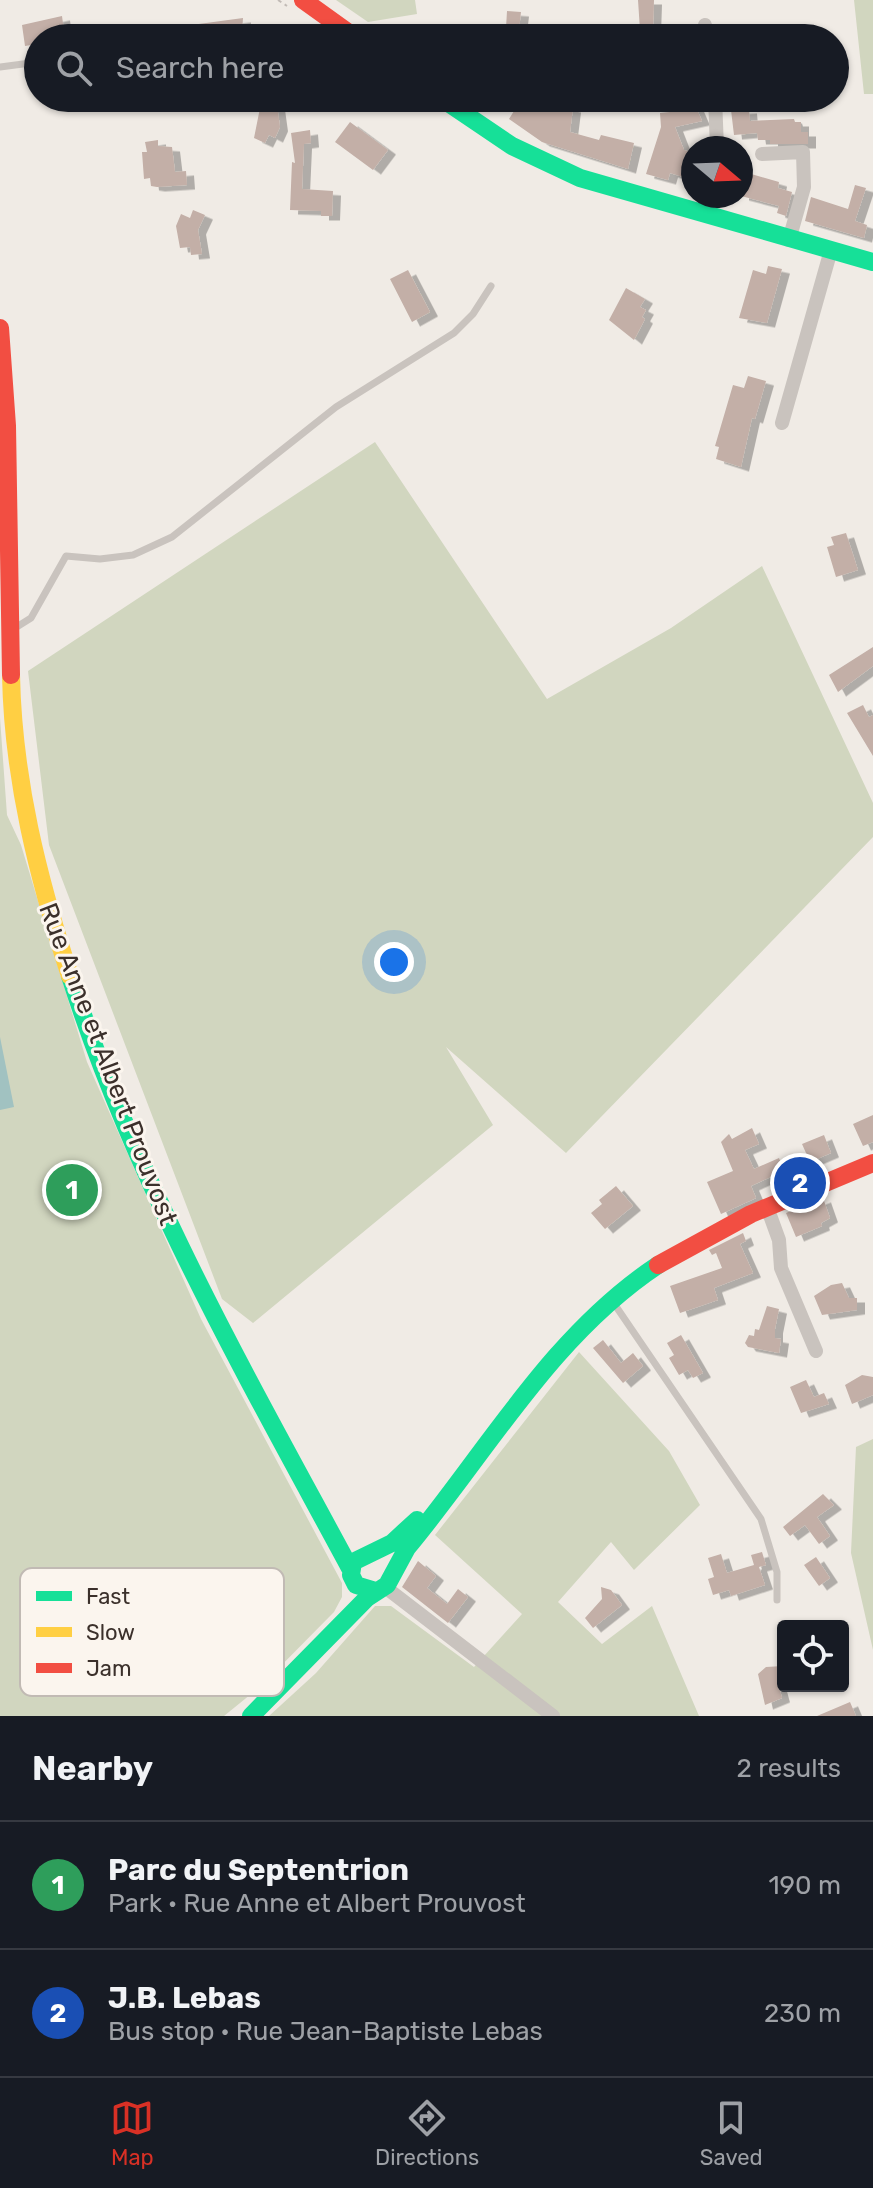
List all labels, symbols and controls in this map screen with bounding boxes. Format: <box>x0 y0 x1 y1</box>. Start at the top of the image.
search box <box>24 24 849 112</box>
icon: search <box>52 46 96 90</box>
text: Search here <box>116 50 284 86</box>
north arrow <box>681 136 753 208</box>
street label: Rue Anne et Albert Prouvost <box>32 899 184 1229</box>
your location <box>374 942 414 982</box>
pin: 2 <box>774 1153 826 1213</box>
pin: 1 <box>46 1160 98 1220</box>
legend <box>20 1568 284 1696</box>
text: Fast <box>86 1583 131 1610</box>
text: Slow <box>86 1619 135 1646</box>
map controls <box>777 1620 849 1692</box>
button: locate <box>777 1620 849 1692</box>
text: Jam <box>86 1655 132 1682</box>
text: Nearby <box>32 1748 153 1789</box>
text: 2 results <box>737 1753 841 1784</box>
text: Parc du Septentrion <box>108 1852 409 1888</box>
text: 1 <box>52 1870 64 1901</box>
text: 190 m <box>768 1870 841 1901</box>
text: Park · Rue Anne et Albert Prouvost <box>108 1888 526 1919</box>
text: J.B. Lebas <box>108 1980 261 2016</box>
text: 2 <box>50 1998 66 2029</box>
text: 230 m <box>764 1998 841 2029</box>
text: Bus stop · Rue Jean-Baptiste Lebas <box>108 2016 543 2047</box>
tab: Map <box>110 2096 154 2171</box>
tab: Directions <box>375 2096 479 2171</box>
tab: Saved <box>700 2096 763 2171</box>

